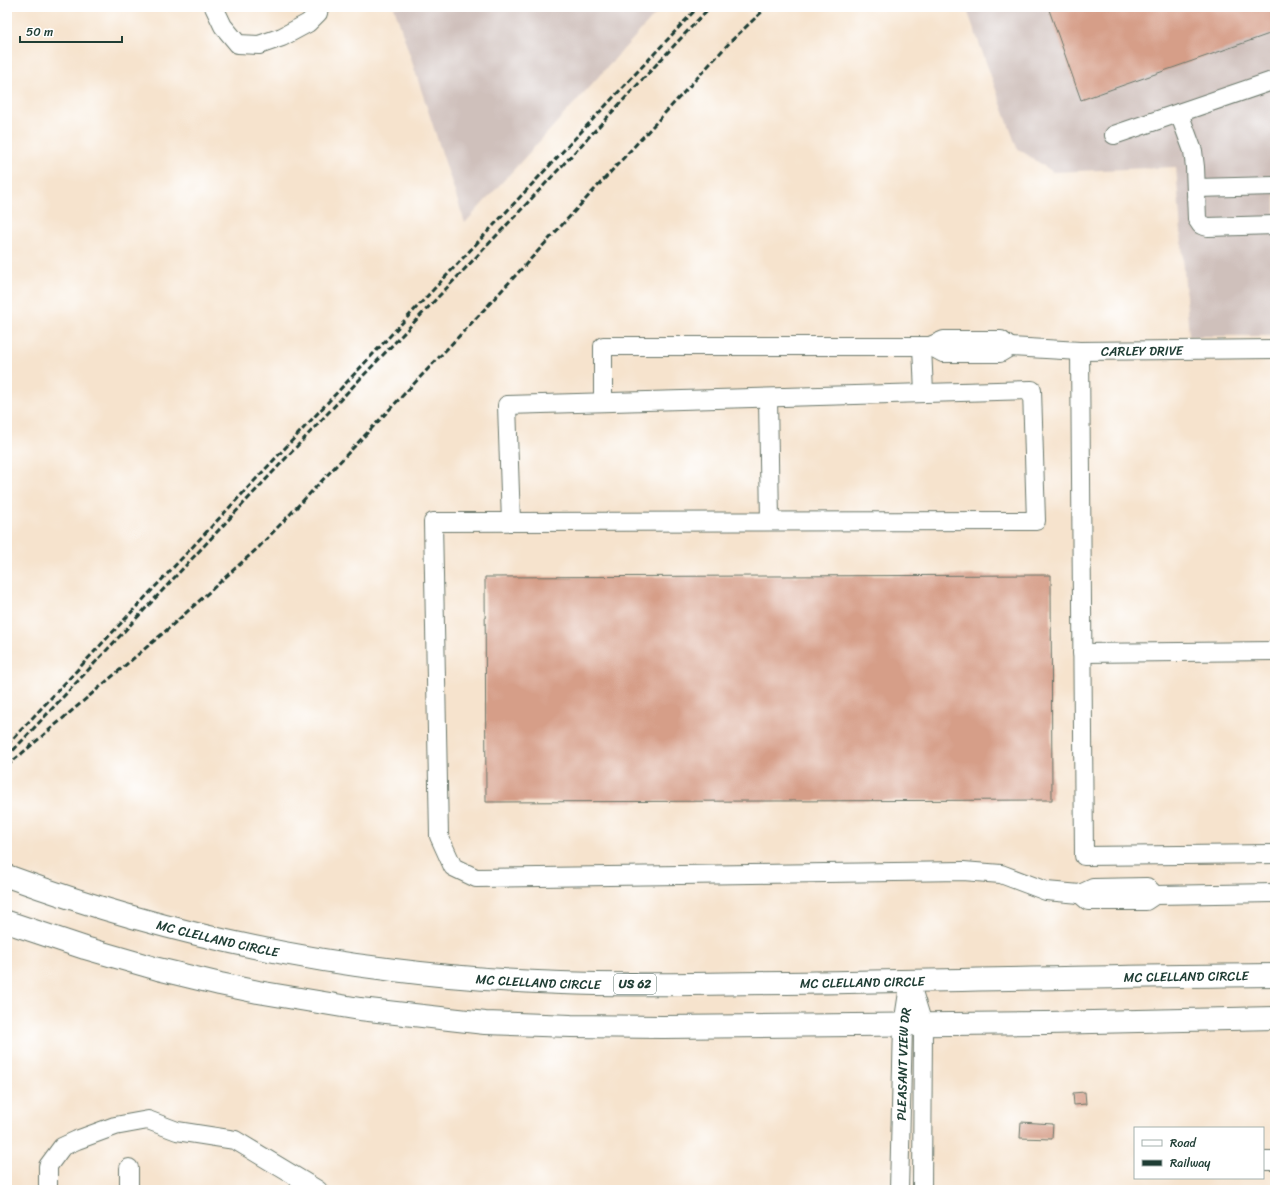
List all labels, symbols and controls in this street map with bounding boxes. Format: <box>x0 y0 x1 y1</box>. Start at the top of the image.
scale bar <box>20 18 122 44</box>
text: 50 m <box>26 21 53 43</box>
street label: CARLEY DRIVE <box>1101 339 1184 363</box>
street label: MC CLELLAND CIRCLE <box>154 913 282 964</box>
street label: MC CLELLAND CIRCLE <box>1124 964 1250 989</box>
street label: MC CLELLAND CIRCLE <box>475 967 602 996</box>
street label: MC CLELLAND CIRCLE <box>800 970 926 995</box>
road number: US 62 <box>614 974 656 994</box>
street label: PLEASANT VIEW DR <box>890 1006 918 1121</box>
legend <box>1134 1127 1264 1179</box>
text: Road <box>1170 1132 1197 1154</box>
text: Railway <box>1170 1152 1211 1174</box>

